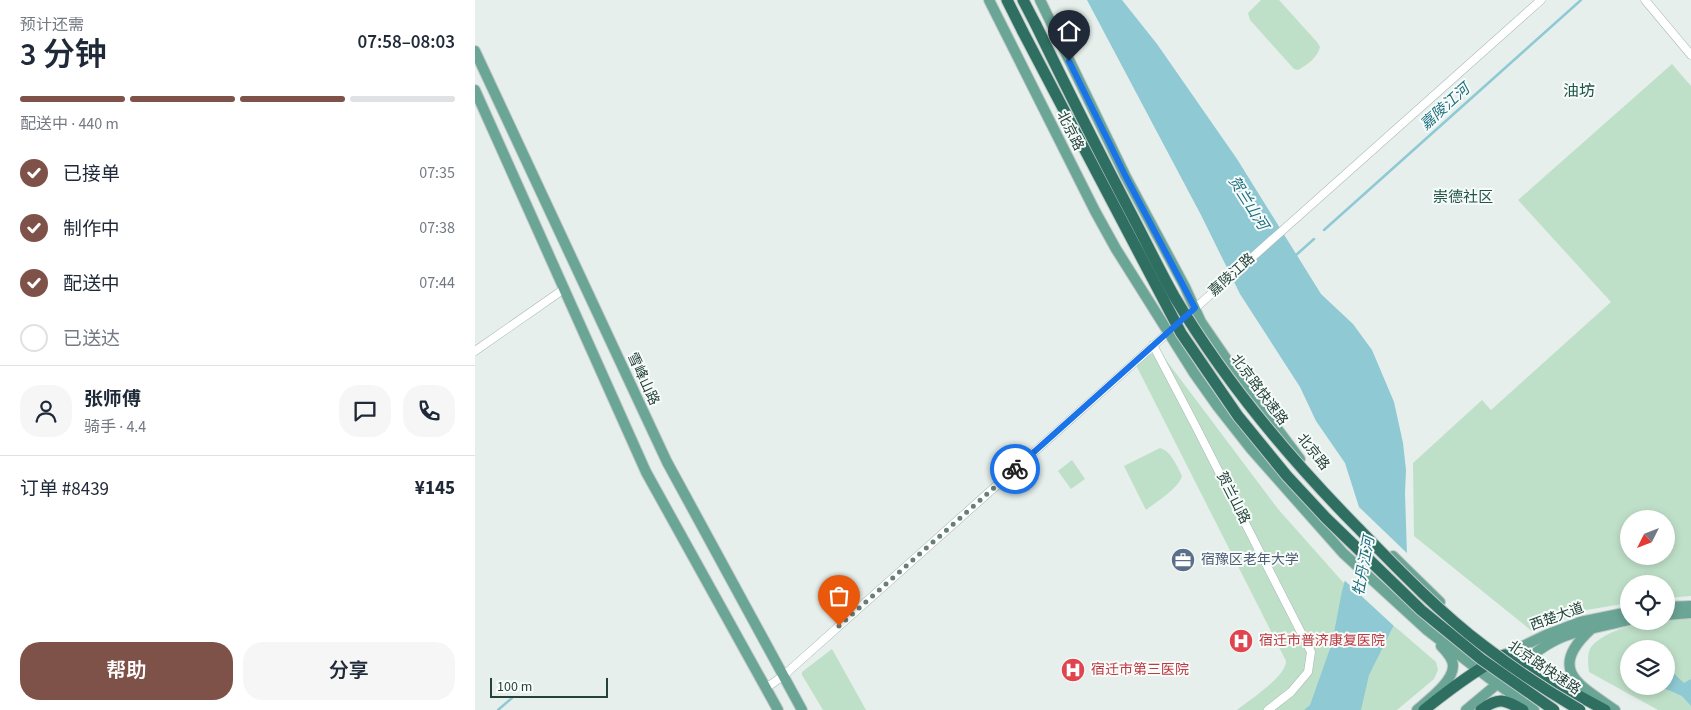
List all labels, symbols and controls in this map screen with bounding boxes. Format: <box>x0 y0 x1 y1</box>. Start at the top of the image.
pin <box>1048 10 1090 61</box>
text: 预计还需 <box>20 14 84 36</box>
icon: home <box>1055 17 1083 45</box>
text: 07:58–08:03 <box>357 29 455 56</box>
text: 3 分钟 <box>20 32 107 78</box>
water label: 嘉陵江河 <box>1416 77 1477 135</box>
district label: 油坊 <box>1563 80 1595 102</box>
street label: 北京路 <box>1052 108 1088 154</box>
text: 配送中 · 440 m <box>20 113 119 135</box>
icon: check <box>20 159 48 187</box>
text: 已接单 <box>63 161 120 188</box>
text: 07:35 <box>419 162 455 184</box>
water label: 贺兰山河 <box>1223 172 1274 237</box>
district label: 崇德社区 <box>1433 187 1493 208</box>
icon: check <box>20 214 48 242</box>
text: 制作中 <box>63 216 120 243</box>
text: 07:38 <box>419 217 455 239</box>
street label: 嘉陵江路 <box>1205 249 1259 301</box>
icon: check <box>20 269 48 297</box>
text: 配送中 <box>63 271 120 298</box>
text: 07:44 <box>419 272 455 294</box>
text: 已送达 <box>63 326 120 353</box>
street label: 雪峰山路 <box>622 349 664 409</box>
street label: 北京路快速路 <box>1226 350 1292 430</box>
button: person <box>20 385 72 437</box>
button: chat <box>339 385 391 437</box>
button: phone <box>403 385 455 437</box>
text: 张师傅 <box>84 386 141 413</box>
text: 骑手 · 4.4 <box>84 416 146 438</box>
street label: 北京路 <box>1292 429 1334 475</box>
courier <box>990 444 1040 494</box>
icon: bike <box>1001 455 1029 483</box>
street label: 贺兰山路 <box>1211 469 1255 527</box>
text: ¥145 <box>415 475 455 502</box>
text: 订单 #8439 <box>20 476 109 503</box>
north arrow <box>1620 510 1675 565</box>
map controls <box>1620 510 1675 695</box>
water label: 牡丹江河 <box>1348 532 1381 597</box>
office icon: 宿豫区老年大学 <box>1170 547 1196 573</box>
place label: 宿豫区老年大学 <box>1201 550 1299 570</box>
pin <box>818 575 860 626</box>
button: locate <box>1620 575 1675 630</box>
icon: bag <box>825 582 853 610</box>
street label: 西楚大道 <box>1527 598 1587 636</box>
hospital icon: 宿迁市普济康复医院 <box>1228 628 1254 654</box>
place label: 宿迁市普济康复医院 <box>1259 631 1385 651</box>
street label: 北京路快速路 <box>1504 636 1584 700</box>
button: layers <box>1620 640 1675 695</box>
button: 帮助 <box>20 642 233 700</box>
button: 分享 <box>243 642 455 700</box>
hospital icon: 宿迁市第三医院 <box>1060 657 1086 683</box>
place label: 宿迁市第三医院 <box>1091 660 1189 680</box>
scale bar <box>490 675 607 698</box>
text: 100 m <box>497 677 532 697</box>

